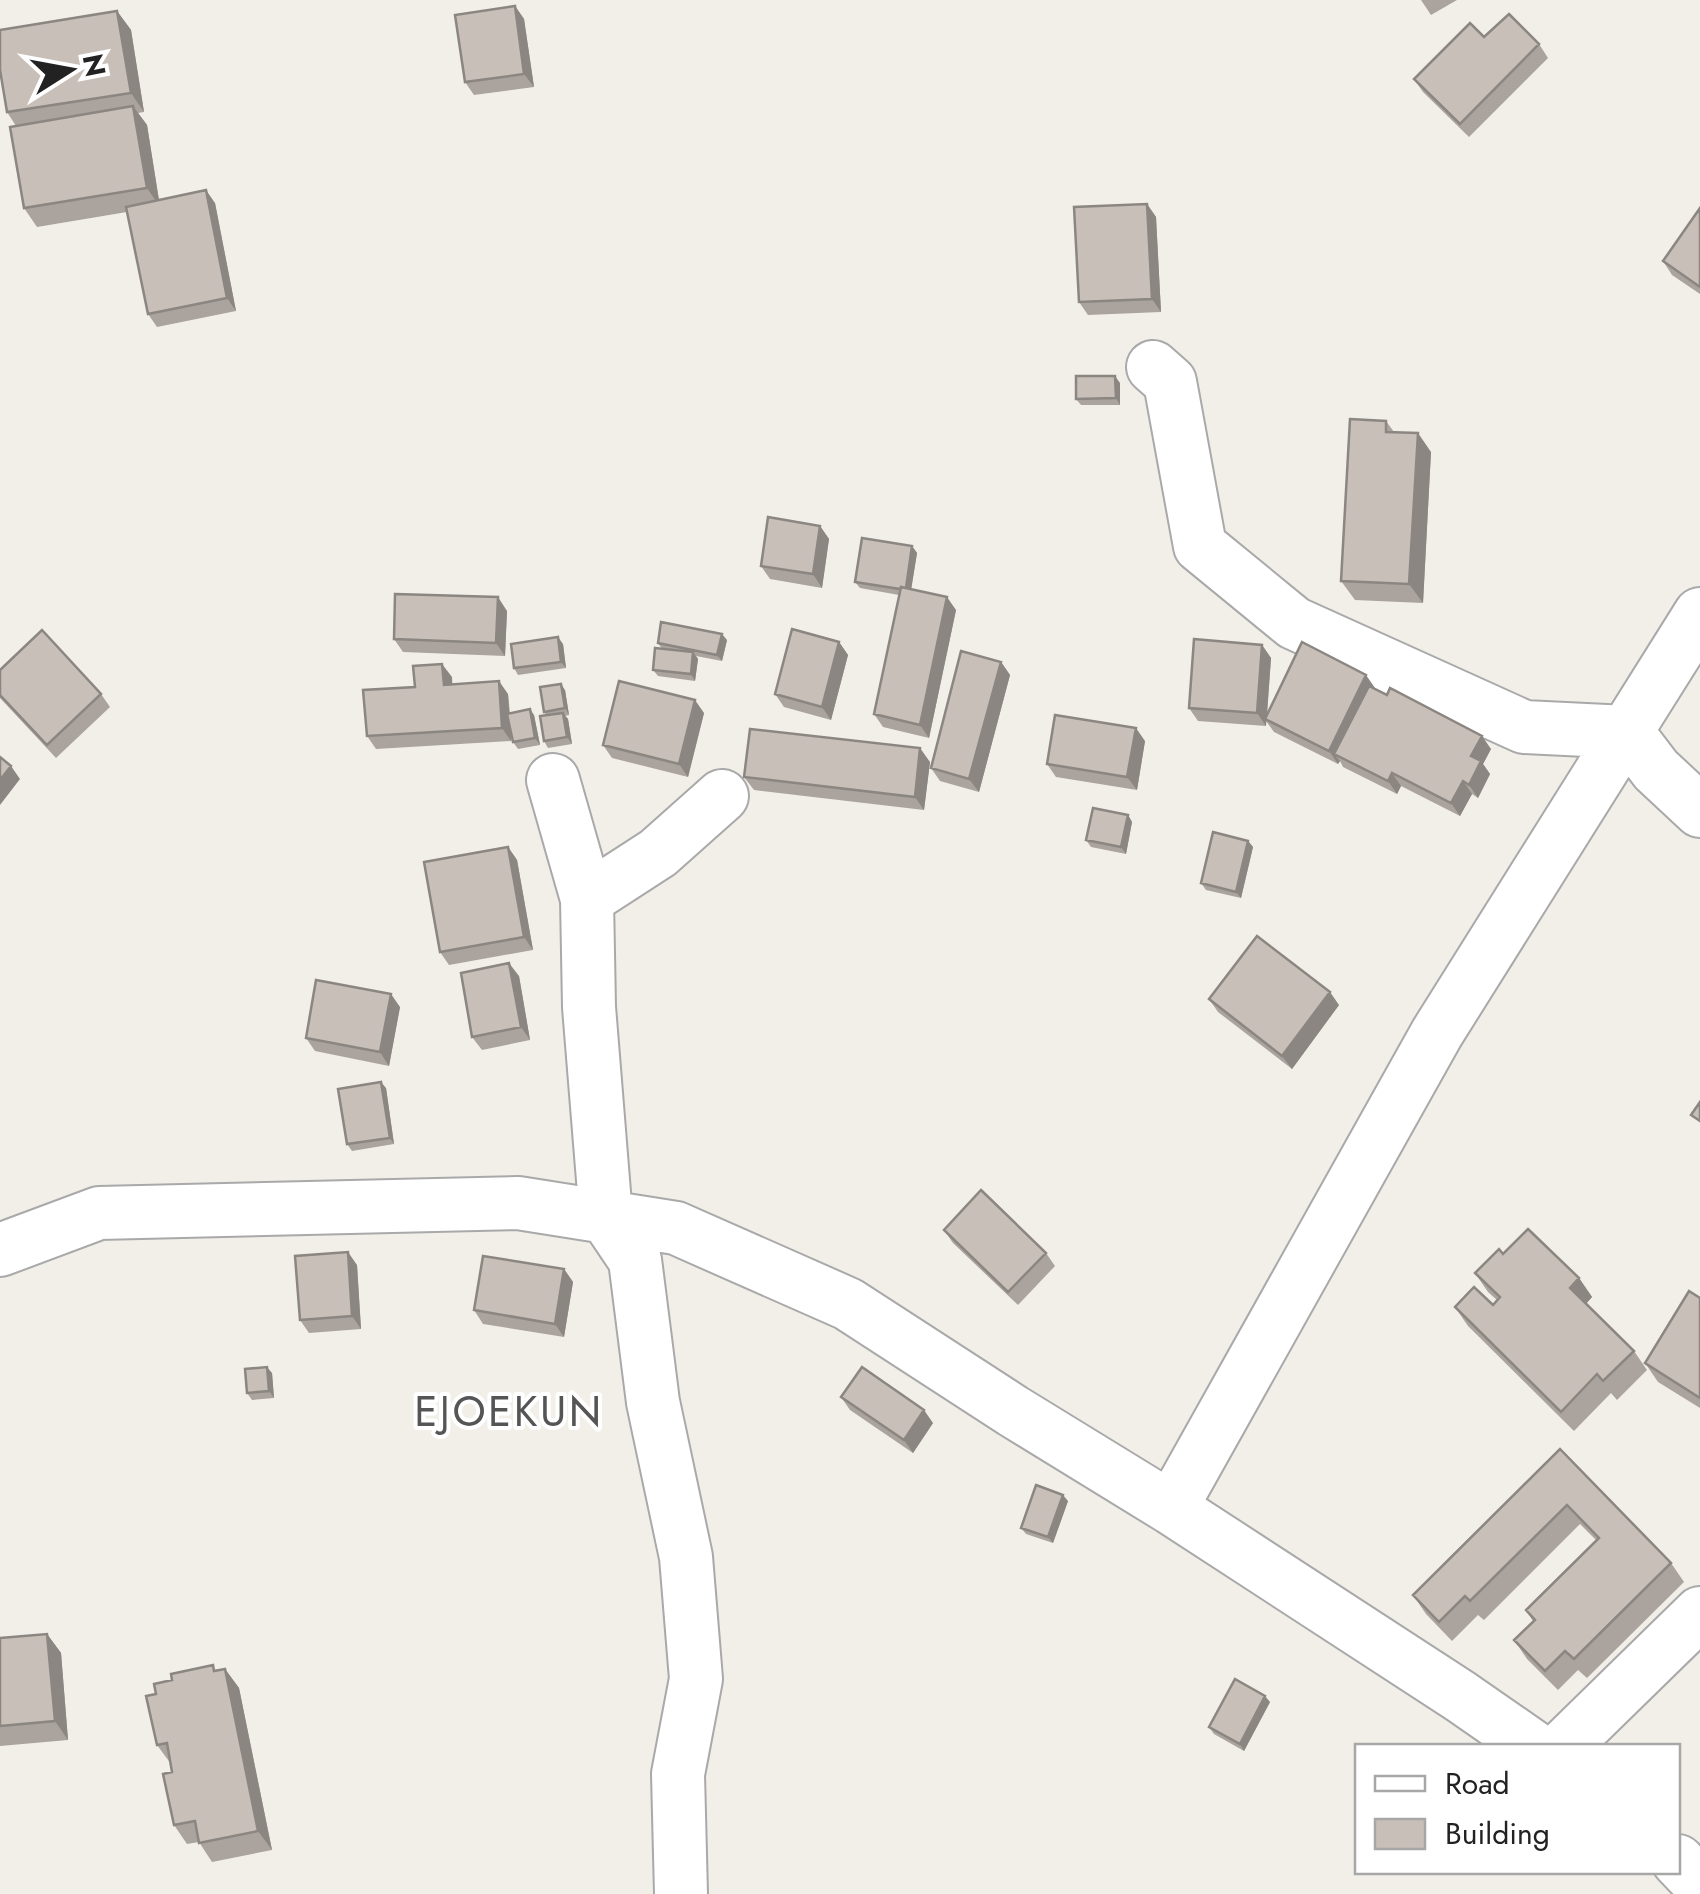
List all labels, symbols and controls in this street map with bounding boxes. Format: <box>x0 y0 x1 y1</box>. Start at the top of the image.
north arrow <box>20 20 120 120</box>
text: N <box>72 51 116 80</box>
district label: EJOEKUN <box>414 1381 604 1442</box>
legend <box>1355 1744 1680 1874</box>
text: Road <box>1445 1762 1510 1805</box>
text: Building <box>1445 1812 1550 1855</box>

